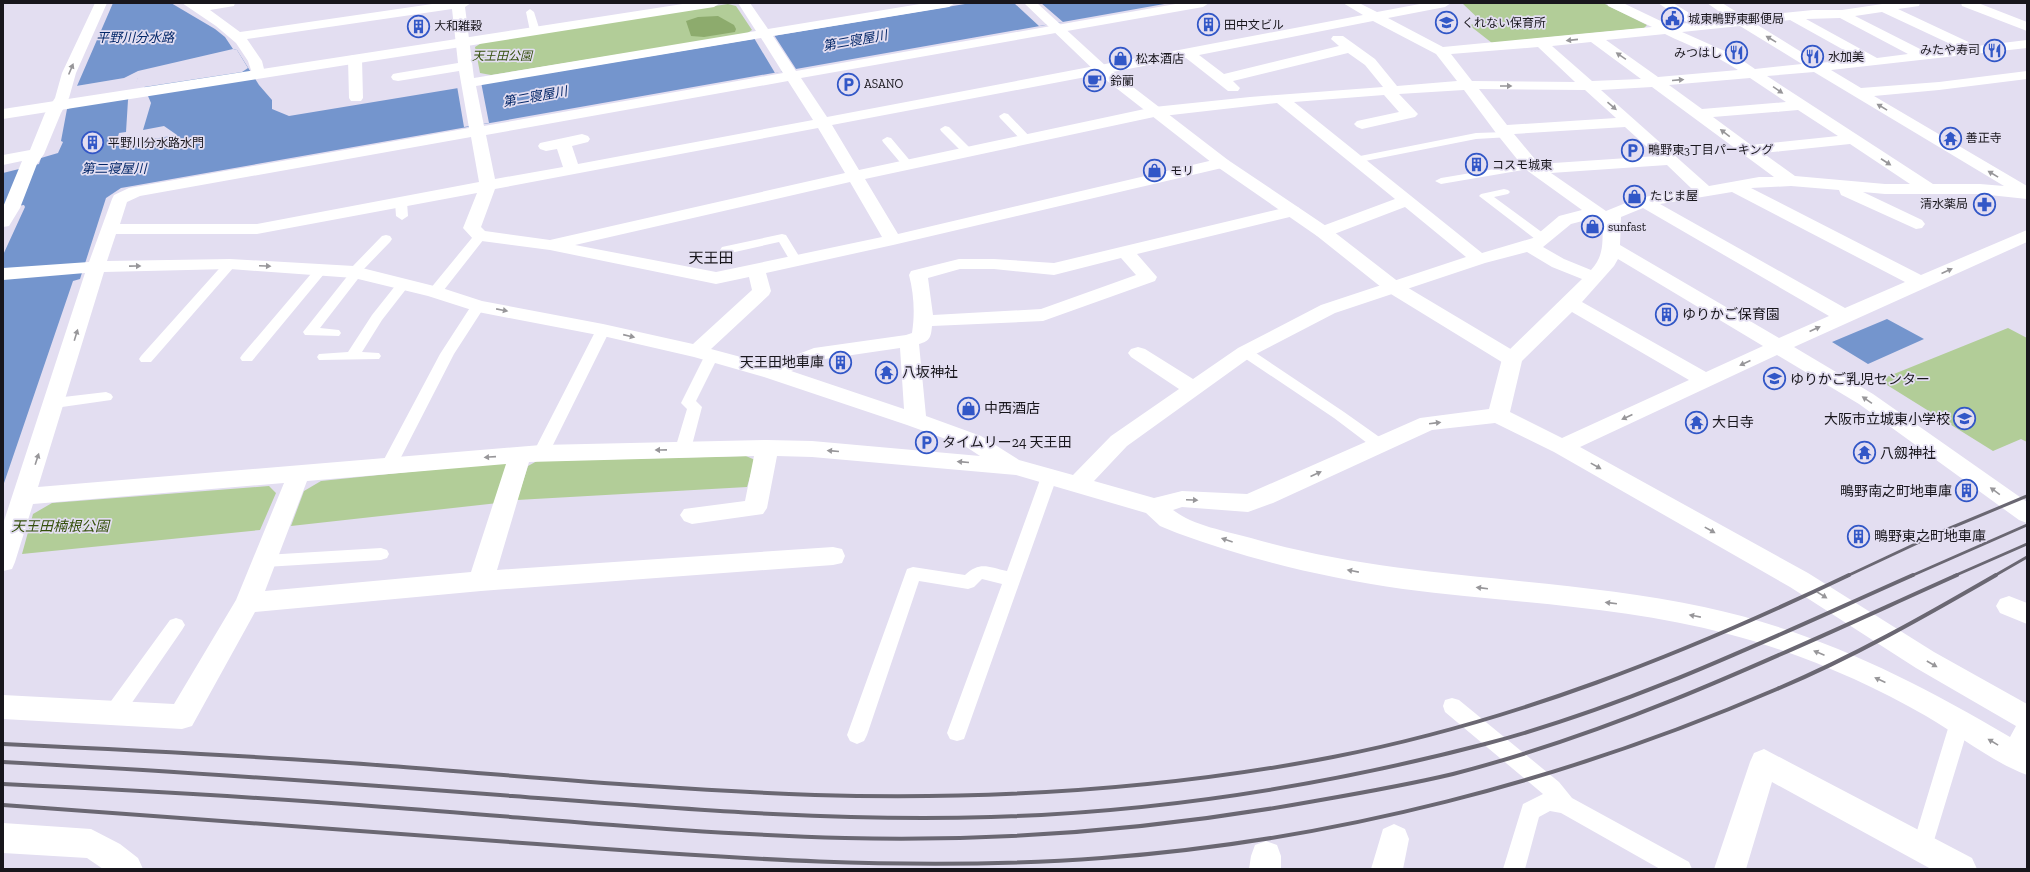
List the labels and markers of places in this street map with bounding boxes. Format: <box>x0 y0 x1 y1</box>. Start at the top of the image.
public building icon: 城東鴫野東郵便局 <box>1659 6 1685 32</box>
school or university icon: くれない保育所 <box>1433 10 1459 36</box>
building icon: 田中文ビル <box>1195 12 1221 38</box>
place label: 城東鴫野東郵便局 <box>1688 12 1784 26</box>
building icon: 大和雑穀 <box>406 13 432 39</box>
place label: くれない保育所 <box>1462 16 1546 30</box>
place label: 田中文ビル <box>1224 18 1284 32</box>
place label: 大和雑穀 <box>434 19 482 33</box>
restaurant icon: みたや寿司 <box>1982 37 2008 63</box>
restaurant icon: みつはし <box>1724 40 1750 66</box>
place label: みたや寿司 <box>1920 43 1980 57</box>
restaurant icon: 水加美 <box>1799 44 1825 70</box>
shop icon: 松本酒店 <box>1107 46 1133 72</box>
place label: みつはし <box>1674 46 1722 60</box>
place label: 水加美 <box>1828 50 1864 64</box>
place label: 松本酒店 <box>1136 52 1184 66</box>
cafe icon: 鈴蘭 <box>1082 68 1108 94</box>
parking icon: ASANO <box>836 71 862 97</box>
place label: 鈴蘭 <box>1110 74 1134 88</box>
place label: ASANO <box>864 77 903 91</box>
temple icon: 善正寺 <box>1937 125 1963 151</box>
building icon: 平野川分水路水門 <box>80 130 106 156</box>
place label: 善正寺 <box>1966 131 2002 145</box>
place label: 平野川分水路水門 <box>108 136 204 150</box>
parking icon: 鴫野東3丁目パーキング <box>1620 137 1646 163</box>
place label: 鴫野東3丁目パーキング <box>1648 143 1774 157</box>
building icon: コスモ城東 <box>1463 152 1489 178</box>
shop icon: モリ <box>1142 158 1168 184</box>
place label: コスモ城東 <box>1492 158 1552 172</box>
place label: モリ <box>1170 164 1194 178</box>
shop icon: たじま屋 <box>1621 183 1647 209</box>
place label: たじま屋 <box>1650 189 1698 203</box>
pharmacy icon: 清水薬局 <box>1971 191 1997 217</box>
place label: 清水薬局 <box>1920 197 1968 211</box>
shop icon: sunfast <box>1580 214 1606 240</box>
place label: sunfast <box>1608 220 1647 234</box>
building icon: ゆりかご保育園 <box>1653 301 1679 327</box>
place label: ゆりかご保育園 <box>1682 306 1780 323</box>
building icon: 天王田地車庫 <box>827 349 853 375</box>
place label: 天王田地車庫 <box>740 354 824 371</box>
temple icon: 八坂神社 <box>873 359 899 385</box>
place label: 八坂神社 <box>902 364 958 381</box>
school or university icon: ゆりかご乳児センター <box>1761 366 1787 392</box>
place label: ゆりかご乳児センター <box>1790 371 1930 388</box>
shop icon: 中西酒店 <box>955 395 981 421</box>
place label: 中西酒店 <box>984 400 1040 417</box>
school or university icon: 大阪市立城東小学校 <box>1952 406 1978 432</box>
temple icon: 大日寺 <box>1683 409 1709 435</box>
place label: 大阪市立城東小学校 <box>1824 411 1950 428</box>
place label: 大日寺 <box>1712 414 1754 431</box>
parking icon: タイムリー24 天王田 <box>914 429 940 455</box>
place label: タイムリー24 天王田 <box>942 434 1072 451</box>
temple icon: 八劔神社 <box>1852 440 1878 466</box>
place label: 八劔神社 <box>1880 445 1936 462</box>
building icon: 鴫野南之町地車庫 <box>1954 478 1980 504</box>
place label: 鴫野南之町地車庫 <box>1840 483 1952 500</box>
building icon: 鴫野東之町地車庫 <box>1845 523 1871 549</box>
place label: 鴫野東之町地車庫 <box>1874 528 1986 545</box>

